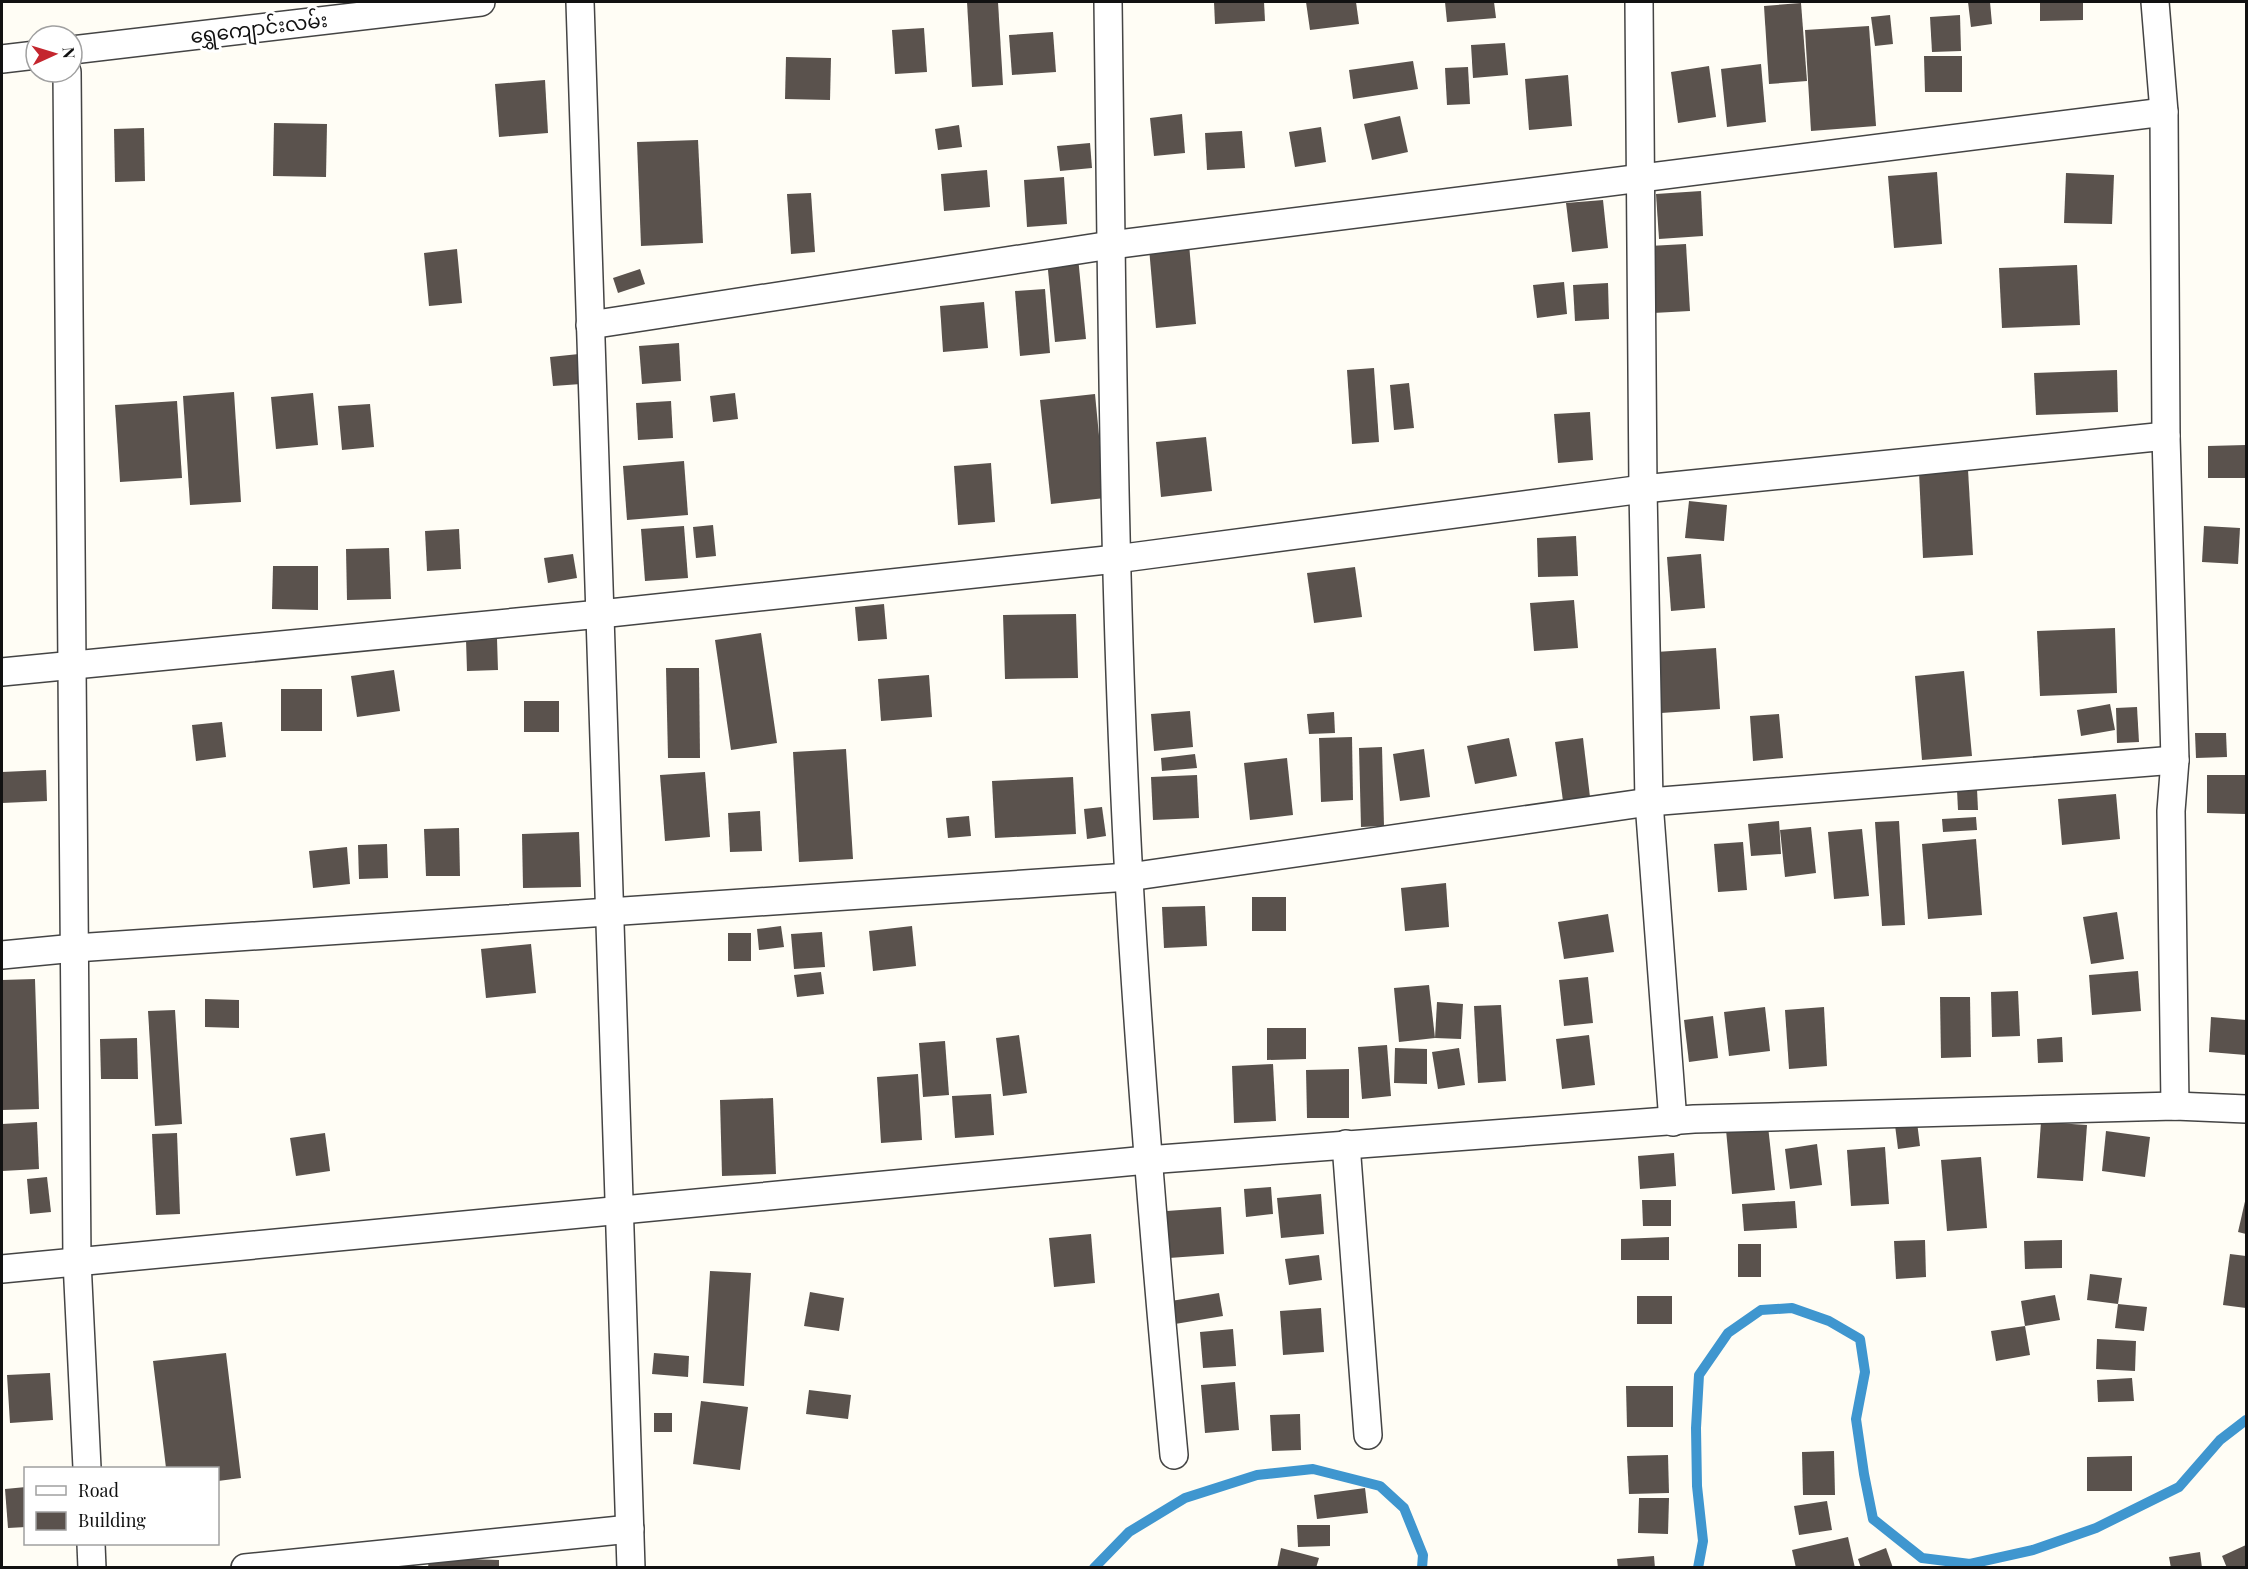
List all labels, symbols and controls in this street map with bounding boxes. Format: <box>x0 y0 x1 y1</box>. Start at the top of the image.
street label: ရွှေကျောင်းလမ်း <box>189 5 329 52</box>
north arrow <box>24 24 84 84</box>
text: N <box>59 46 80 60</box>
legend <box>24 1467 219 1545</box>
text: Road <box>78 1478 119 1502</box>
text: Building <box>78 1508 146 1532</box>

